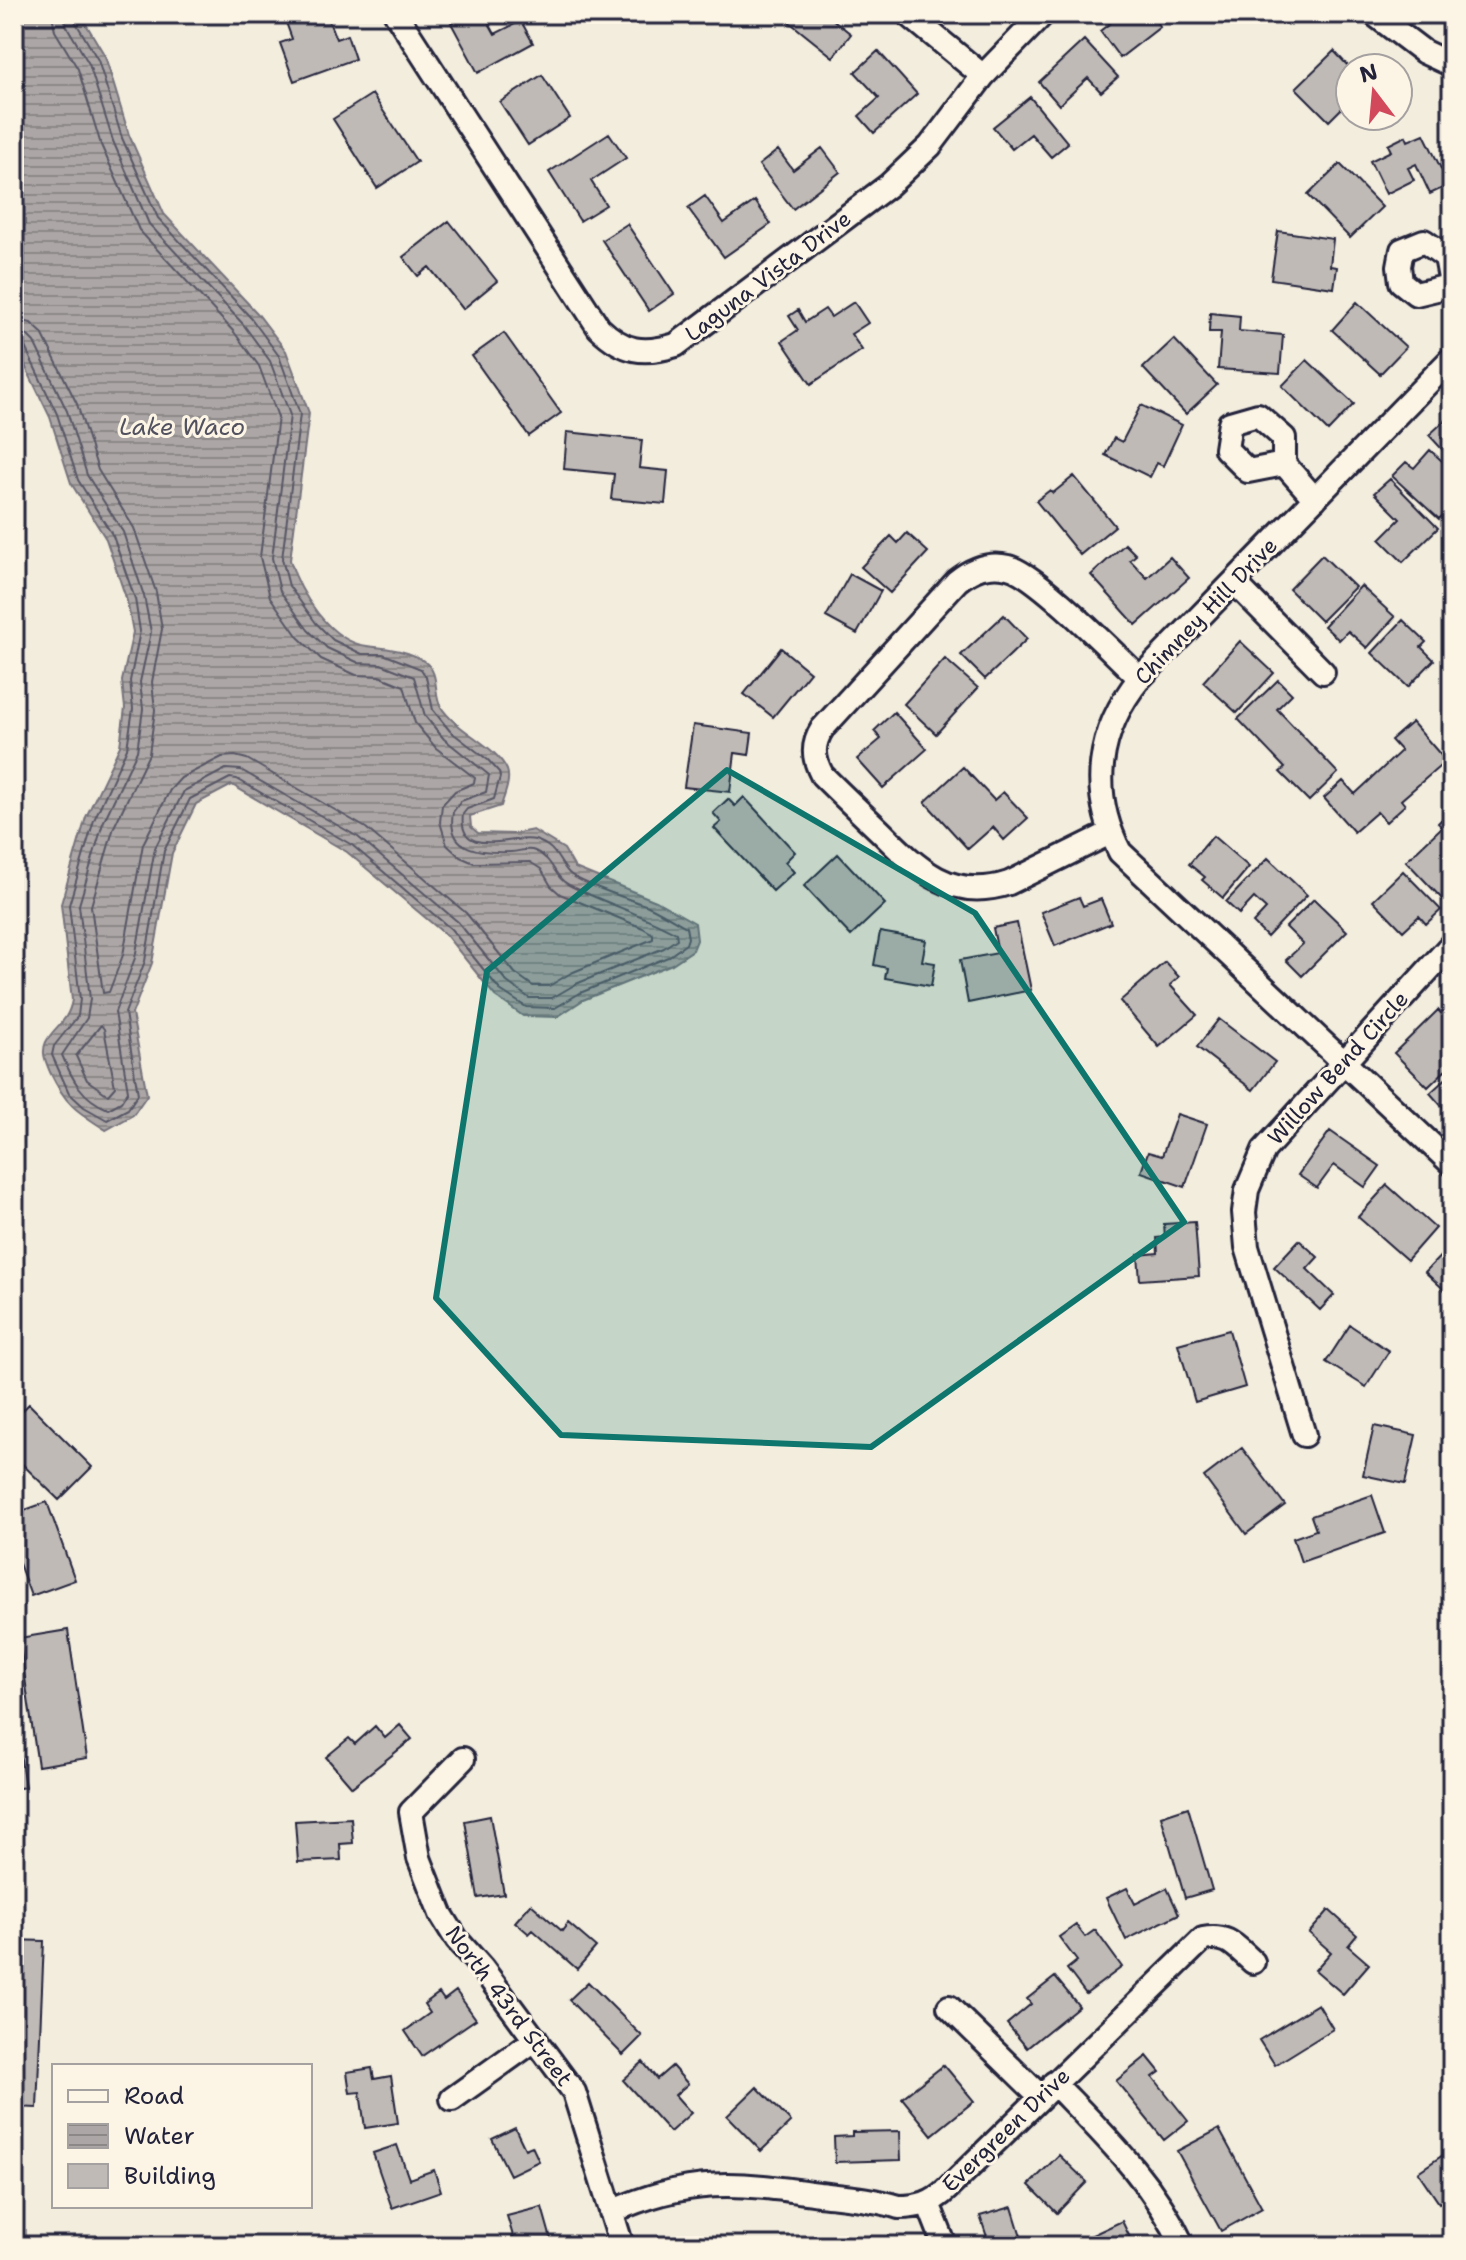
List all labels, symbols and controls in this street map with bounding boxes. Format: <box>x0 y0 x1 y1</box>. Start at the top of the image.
north arrow <box>1334 52 1414 132</box>
text: N <box>1356 57 1381 90</box>
street label: Laguna Vista Drive <box>679 204 857 348</box>
water label: Lake Waco <box>119 411 245 443</box>
street label: Chimney Hill Drive <box>1128 531 1284 691</box>
street label: Willow Bend Circle <box>1261 985 1415 1151</box>
street label: North 43rd Street <box>439 1920 579 2092</box>
street label: Evergreen Drive <box>936 2061 1076 2199</box>
legend <box>52 2064 312 2208</box>
text: Road <box>124 2080 184 2112</box>
text: Water <box>124 2120 195 2152</box>
text: Building <box>124 2160 216 2192</box>

